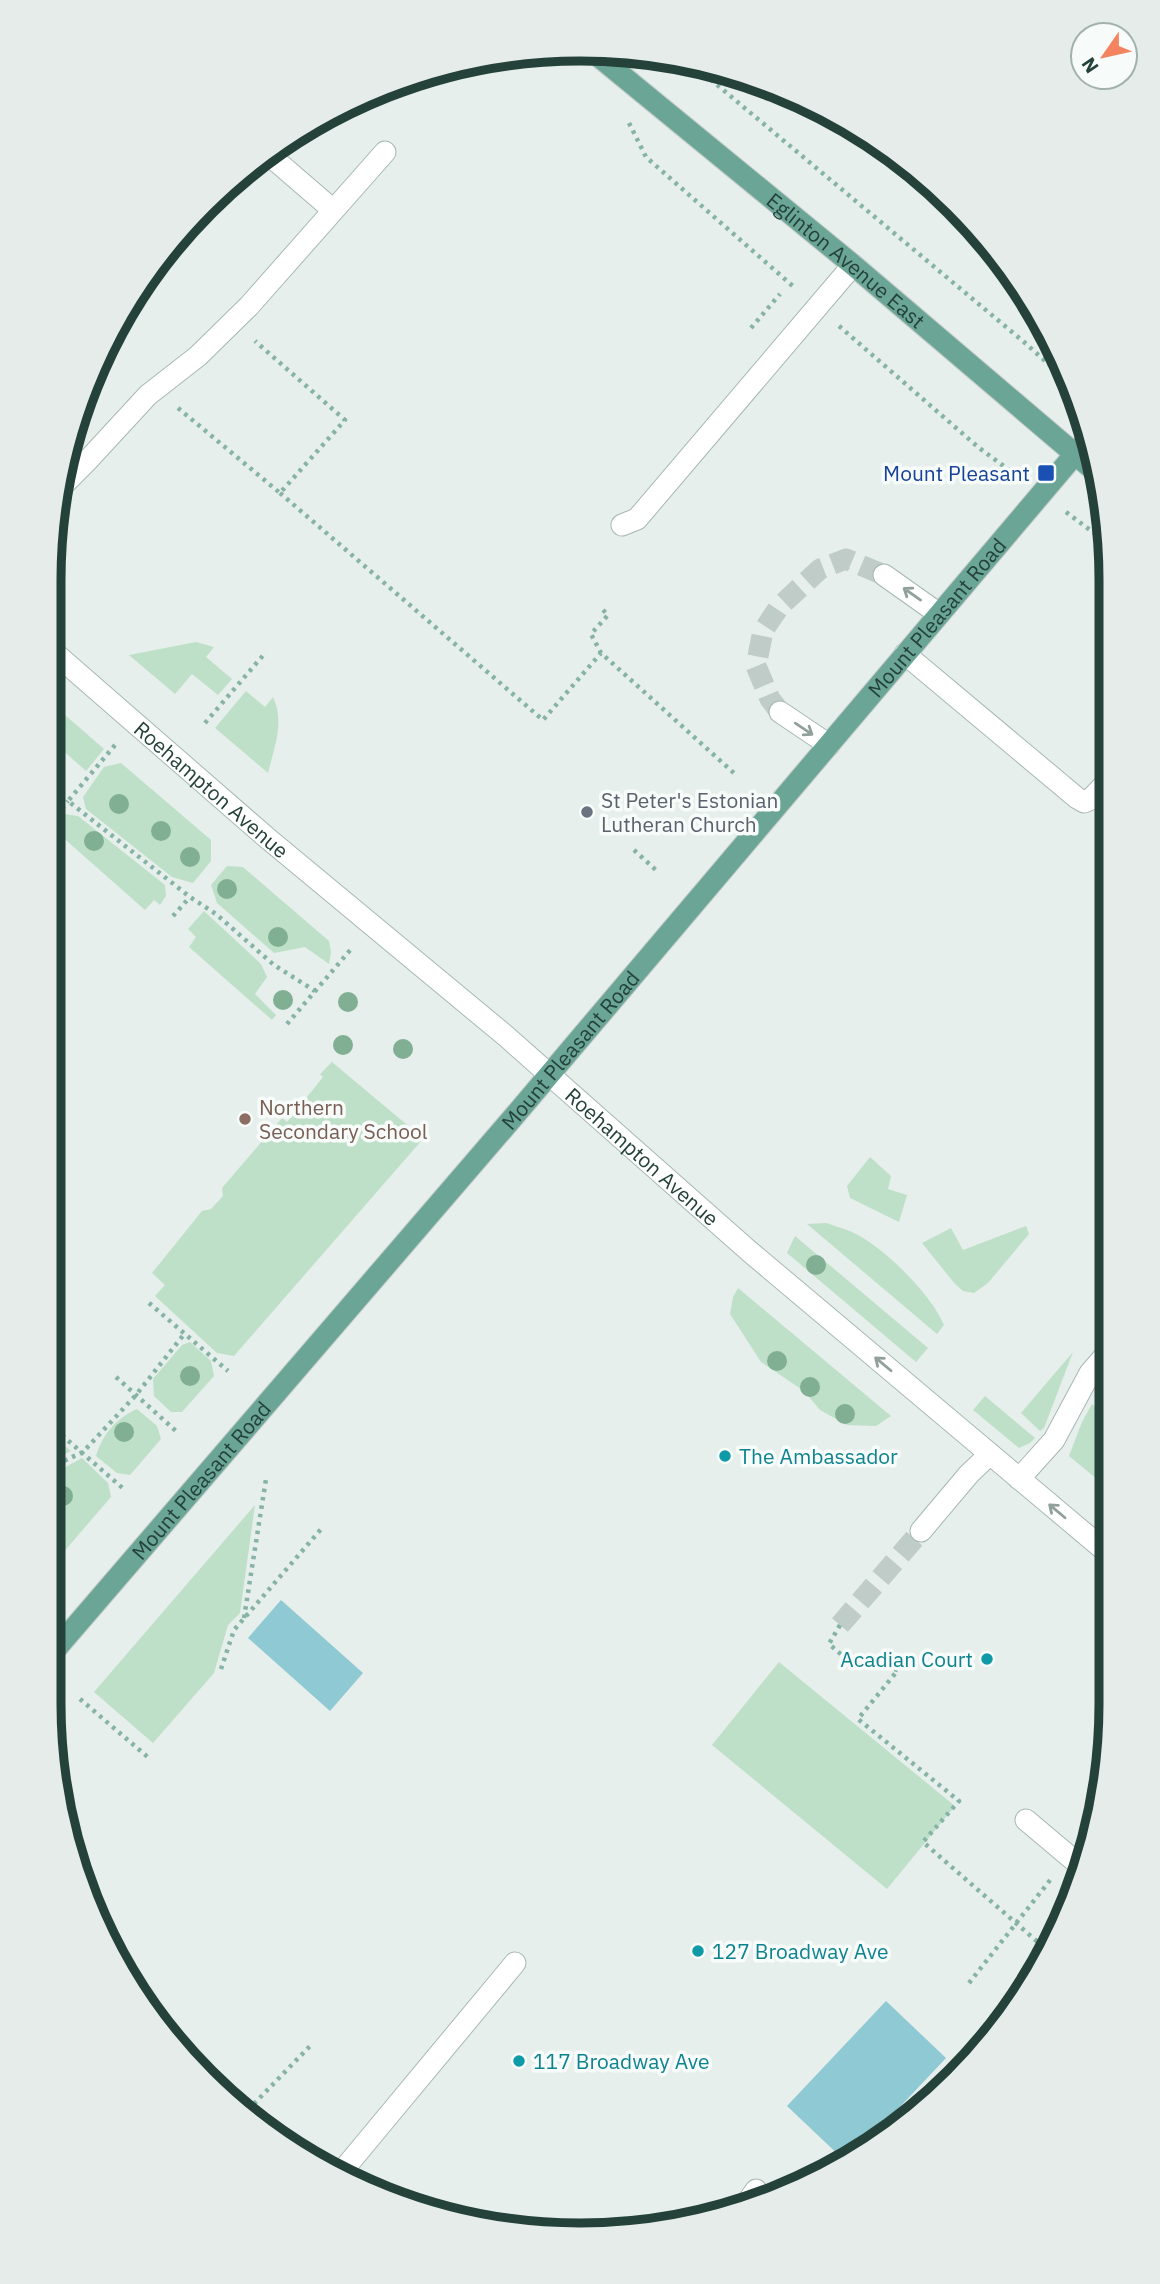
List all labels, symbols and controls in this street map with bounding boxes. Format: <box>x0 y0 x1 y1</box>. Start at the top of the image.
north arrow <box>1069 21 1139 91</box>
text: N <box>1076 53 1104 78</box>
street label: Eglinton Avenue East <box>761 186 931 334</box>
place label: Mount Pleasant <box>883 459 1030 487</box>
marker: Mount Pleasant <box>1036 463 1056 483</box>
street label: Mount Pleasant Road <box>861 532 1012 703</box>
one-way arrow <box>903 587 922 601</box>
street label: Roehampton Avenue <box>128 715 295 864</box>
one-way arrow <box>794 722 813 736</box>
place label: St Peter's Estonian Lutheran Church <box>601 786 778 838</box>
marker: St Peter's Estonian Lutheran Church <box>579 804 595 820</box>
street label: Mount Pleasant Road <box>495 965 646 1136</box>
street label: Roehampton Avenue <box>559 1081 725 1232</box>
place label: Northern Secondary School <box>259 1093 428 1145</box>
marker: Northern Secondary School <box>237 1111 253 1127</box>
one-way arrow <box>874 1356 892 1372</box>
street label: Mount Pleasant Road <box>125 1395 277 1565</box>
place label: The Ambassador <box>739 1442 898 1470</box>
marker: The Ambassador <box>717 1448 733 1464</box>
one-way arrow <box>1048 1503 1066 1519</box>
place label: Acadian Court <box>840 1645 973 1673</box>
marker: Acadian Court <box>979 1651 995 1667</box>
place label: 127 Broadway Ave <box>712 1937 888 1965</box>
marker: 127 Broadway Ave <box>690 1943 706 1959</box>
place label: 117 Broadway Ave <box>533 2047 709 2075</box>
marker: 117 Broadway Ave <box>511 2053 527 2069</box>

